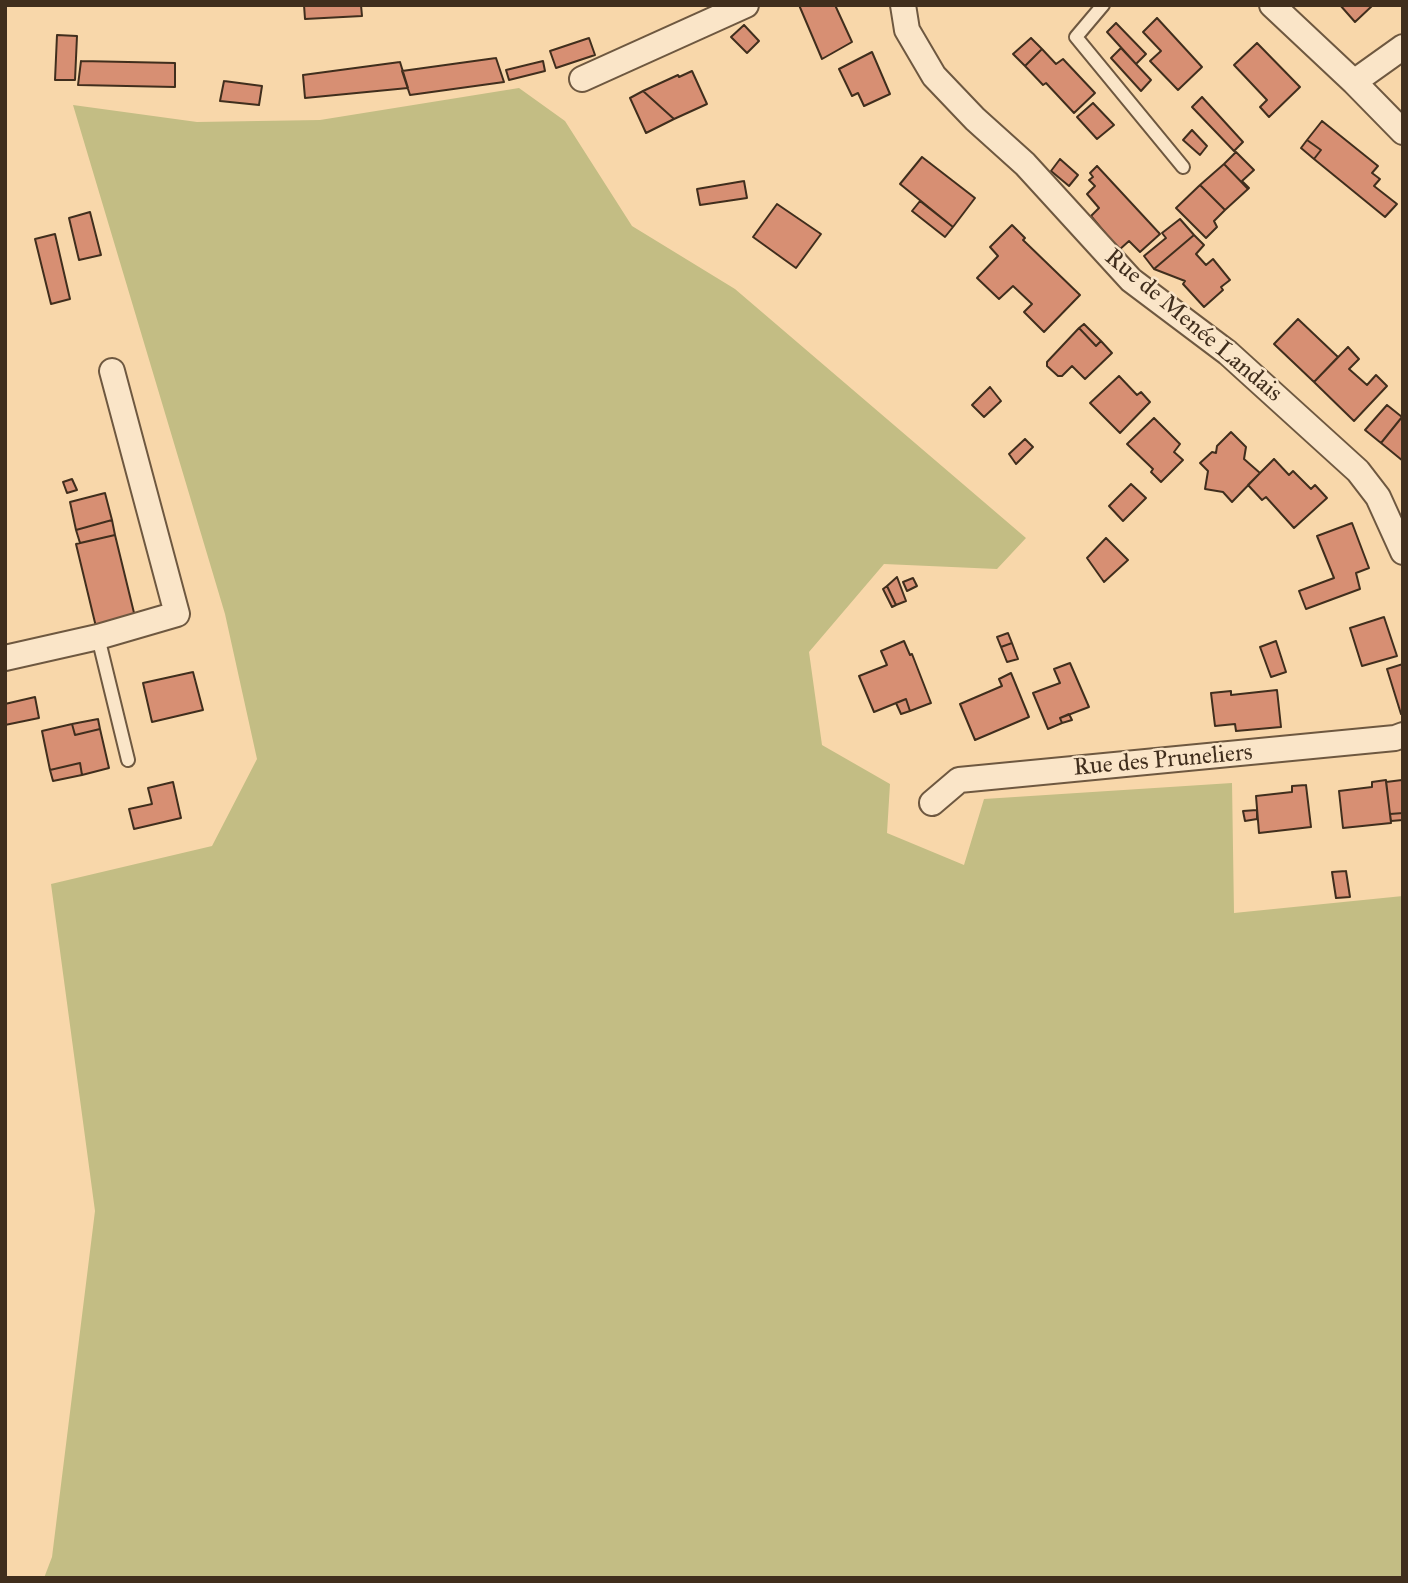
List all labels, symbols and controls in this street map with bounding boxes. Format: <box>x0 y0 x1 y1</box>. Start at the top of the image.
street label: Rue de Menée Landais <box>1098 243 1288 409</box>
street label: Rue des Pruneliers <box>1072 739 1254 783</box>

